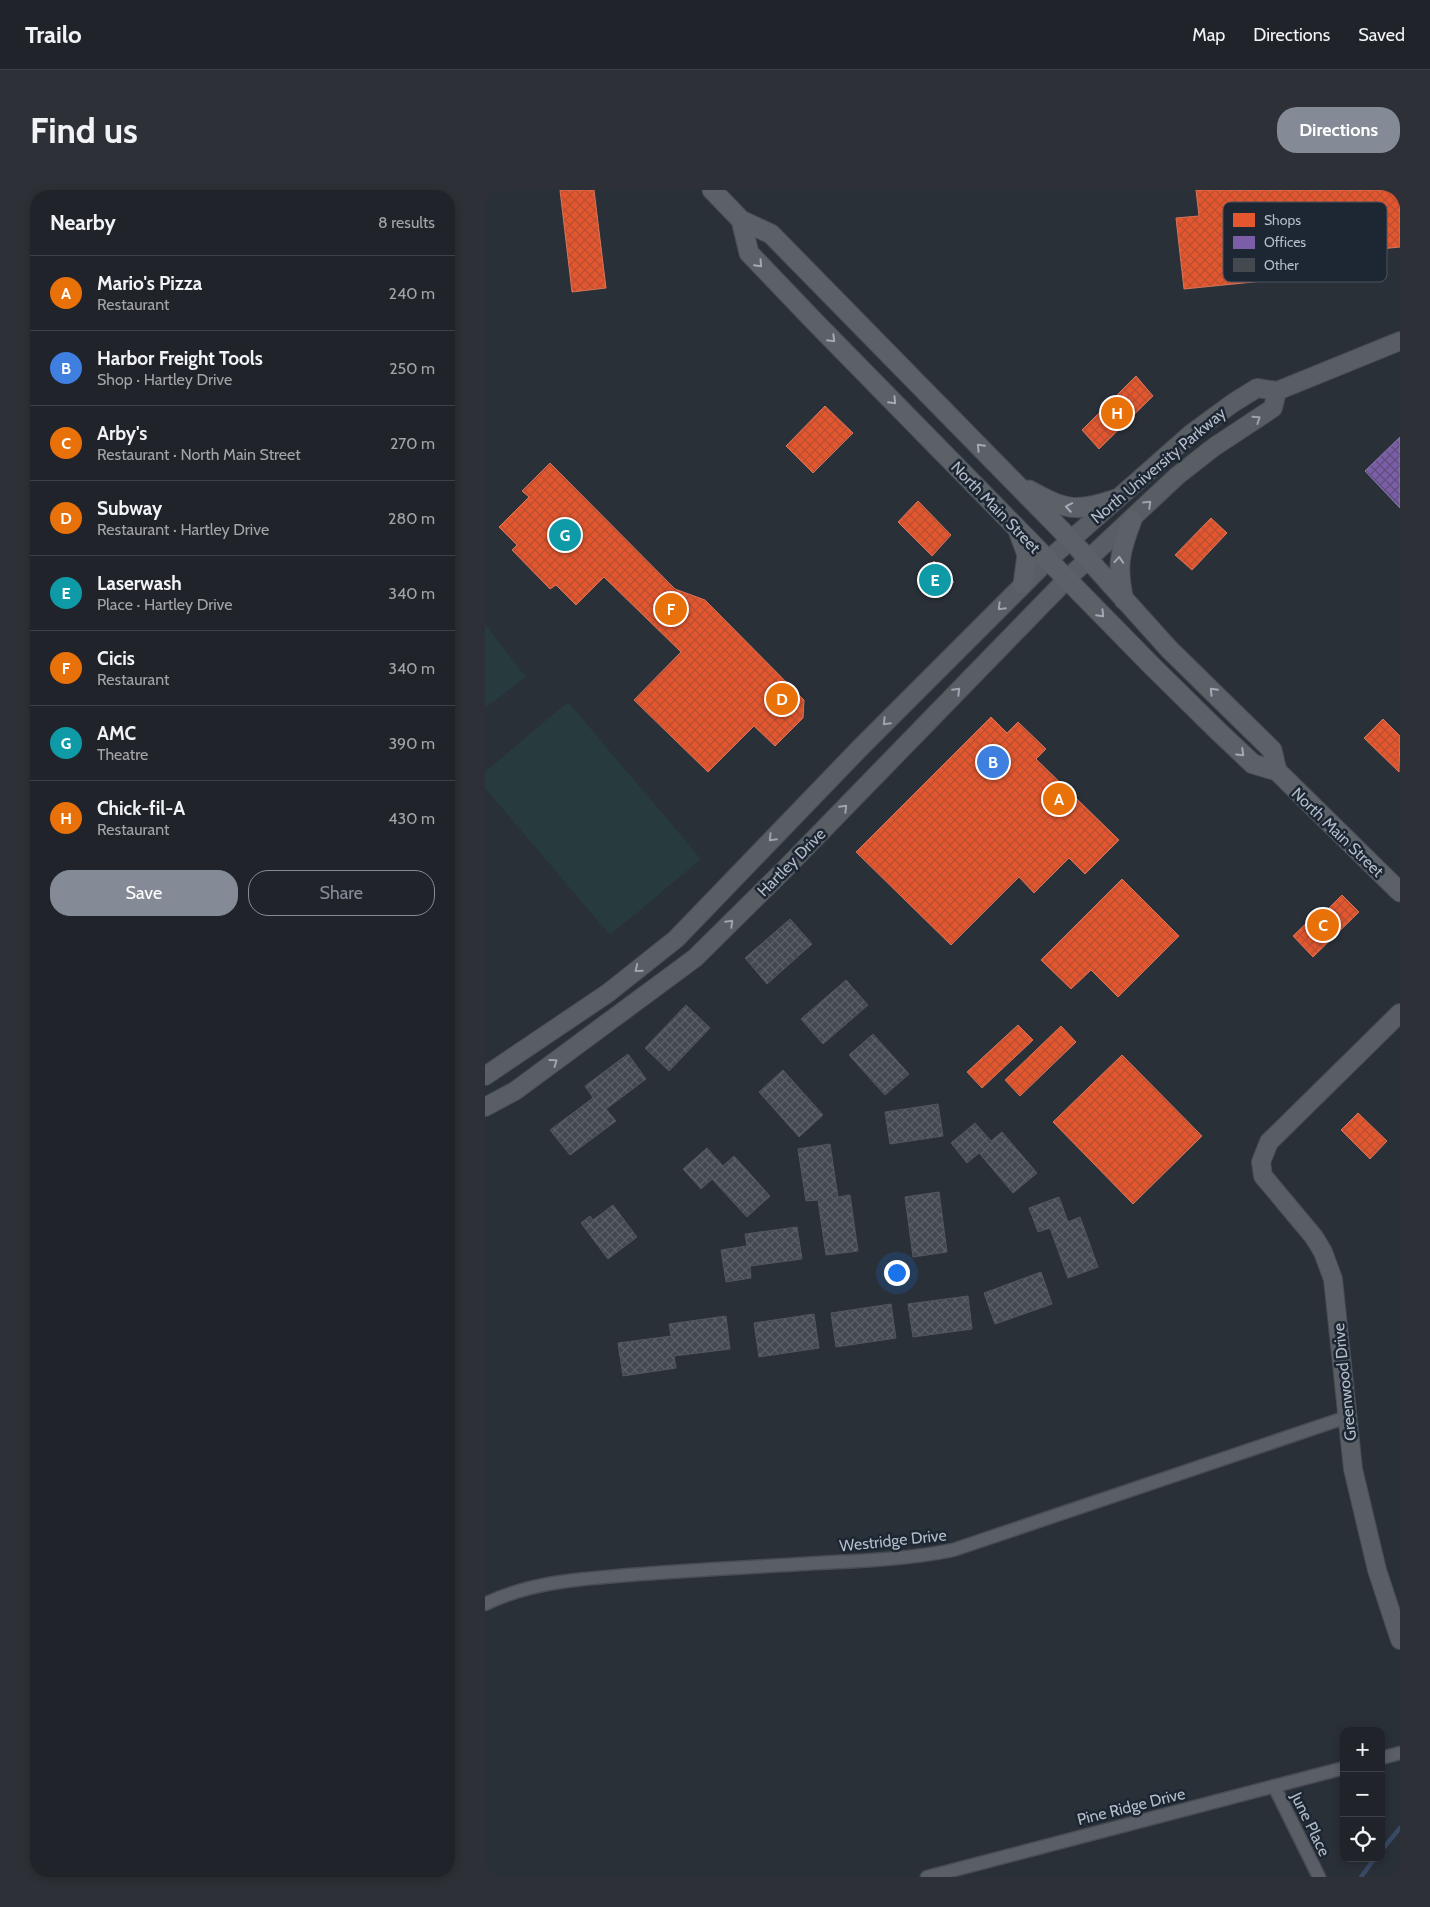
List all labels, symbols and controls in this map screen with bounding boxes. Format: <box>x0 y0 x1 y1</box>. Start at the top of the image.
text: Trailo <box>25 20 82 49</box>
text: Map <box>1192 24 1225 46</box>
text: Directions <box>1253 24 1330 46</box>
text: Saved <box>1358 24 1405 46</box>
button: Directions <box>1277 107 1400 153</box>
text: Find us <box>30 109 138 152</box>
legend <box>1223 202 1387 282</box>
text: Nearby <box>50 210 116 235</box>
text: Shops <box>1264 211 1301 229</box>
text: 8 results <box>378 213 435 232</box>
text: Offices <box>1264 233 1306 251</box>
text: Other <box>1264 256 1299 274</box>
one-way arrow <box>753 259 762 268</box>
text: Mario's Pizza <box>97 272 202 295</box>
text: A <box>61 284 71 303</box>
text: 240 m <box>389 284 435 303</box>
text: Restaurant <box>97 295 169 314</box>
one-way arrow <box>826 334 835 343</box>
text: Harbor Freight Tools <box>97 347 263 370</box>
text: B <box>61 359 71 378</box>
text: 250 m <box>389 359 435 378</box>
text: Shop · Hartley Drive <box>97 370 232 389</box>
pin: H <box>1101 394 1133 432</box>
one-way arrow <box>887 396 896 405</box>
street label: North University Parkway <box>1087 403 1230 527</box>
one-way arrow <box>1251 416 1260 425</box>
text: Arby's <box>97 422 147 445</box>
text: C <box>61 434 71 453</box>
text: 270 m <box>390 434 435 453</box>
one-way arrow <box>977 444 986 453</box>
text: Restaurant · North Main Street <box>97 445 301 464</box>
street label: North Main Street <box>947 458 1045 558</box>
text: Subway <box>97 497 162 520</box>
one-way arrow <box>1143 501 1152 510</box>
one-way arrow <box>1064 502 1073 512</box>
text: D <box>60 509 72 528</box>
text: 280 m <box>388 509 435 528</box>
pin: G <box>549 516 581 554</box>
text: Restaurant · Hartley Drive <box>97 520 269 539</box>
one-way arrow <box>1114 555 1125 563</box>
pin: E <box>919 561 951 599</box>
text: Laserwash <box>97 572 182 595</box>
text: E <box>61 584 71 603</box>
text: 340 m <box>388 584 435 603</box>
pin: F <box>655 590 687 628</box>
text: Place · Hartley Drive <box>97 595 233 614</box>
one-way arrow <box>997 601 1006 610</box>
one-way arrow <box>1095 608 1104 617</box>
text: Cicis <box>97 647 135 670</box>
text: F <box>62 659 70 678</box>
text: 340 m <box>388 659 435 678</box>
text: Restaurant <box>97 670 169 689</box>
pin: D <box>766 680 798 718</box>
one-way arrow <box>951 687 960 696</box>
one-way arrow <box>1210 688 1219 697</box>
one-way arrow <box>883 716 892 725</box>
text: AMC <box>97 722 136 745</box>
text: G <box>61 734 71 753</box>
text: 390 m <box>388 734 435 753</box>
pin: B <box>977 743 1009 781</box>
text: Theatre <box>97 745 148 764</box>
one-way arrow <box>1236 747 1245 756</box>
pin: A <box>1043 780 1075 818</box>
street label: North Main Street <box>1288 784 1388 881</box>
text: Chick-fil-A <box>97 797 185 820</box>
one-way arrow <box>838 805 847 814</box>
text: H <box>60 809 72 828</box>
text: 430 m <box>388 809 435 828</box>
text: Restaurant <box>97 820 169 839</box>
street label: Hartley Drive <box>753 824 829 900</box>
one-way arrow <box>769 832 778 841</box>
button: Save <box>50 870 238 916</box>
button: Share <box>248 870 435 916</box>
pin: C <box>1307 906 1339 944</box>
one-way arrow <box>724 920 733 929</box>
one-way arrow <box>634 964 643 973</box>
one-way arrow <box>548 1059 558 1068</box>
your location <box>884 1260 910 1286</box>
street label: Greenwood Drive <box>1329 1322 1360 1442</box>
street label: Westridge Drive <box>839 1525 948 1556</box>
map controls <box>1340 1727 1385 1862</box>
button: + <box>1340 1727 1385 1772</box>
button: − <box>1340 1772 1385 1817</box>
street label: Pine Ridge Drive <box>1075 1784 1187 1829</box>
street label: June Place <box>1286 1788 1334 1859</box>
button: locate <box>1340 1817 1385 1862</box>

